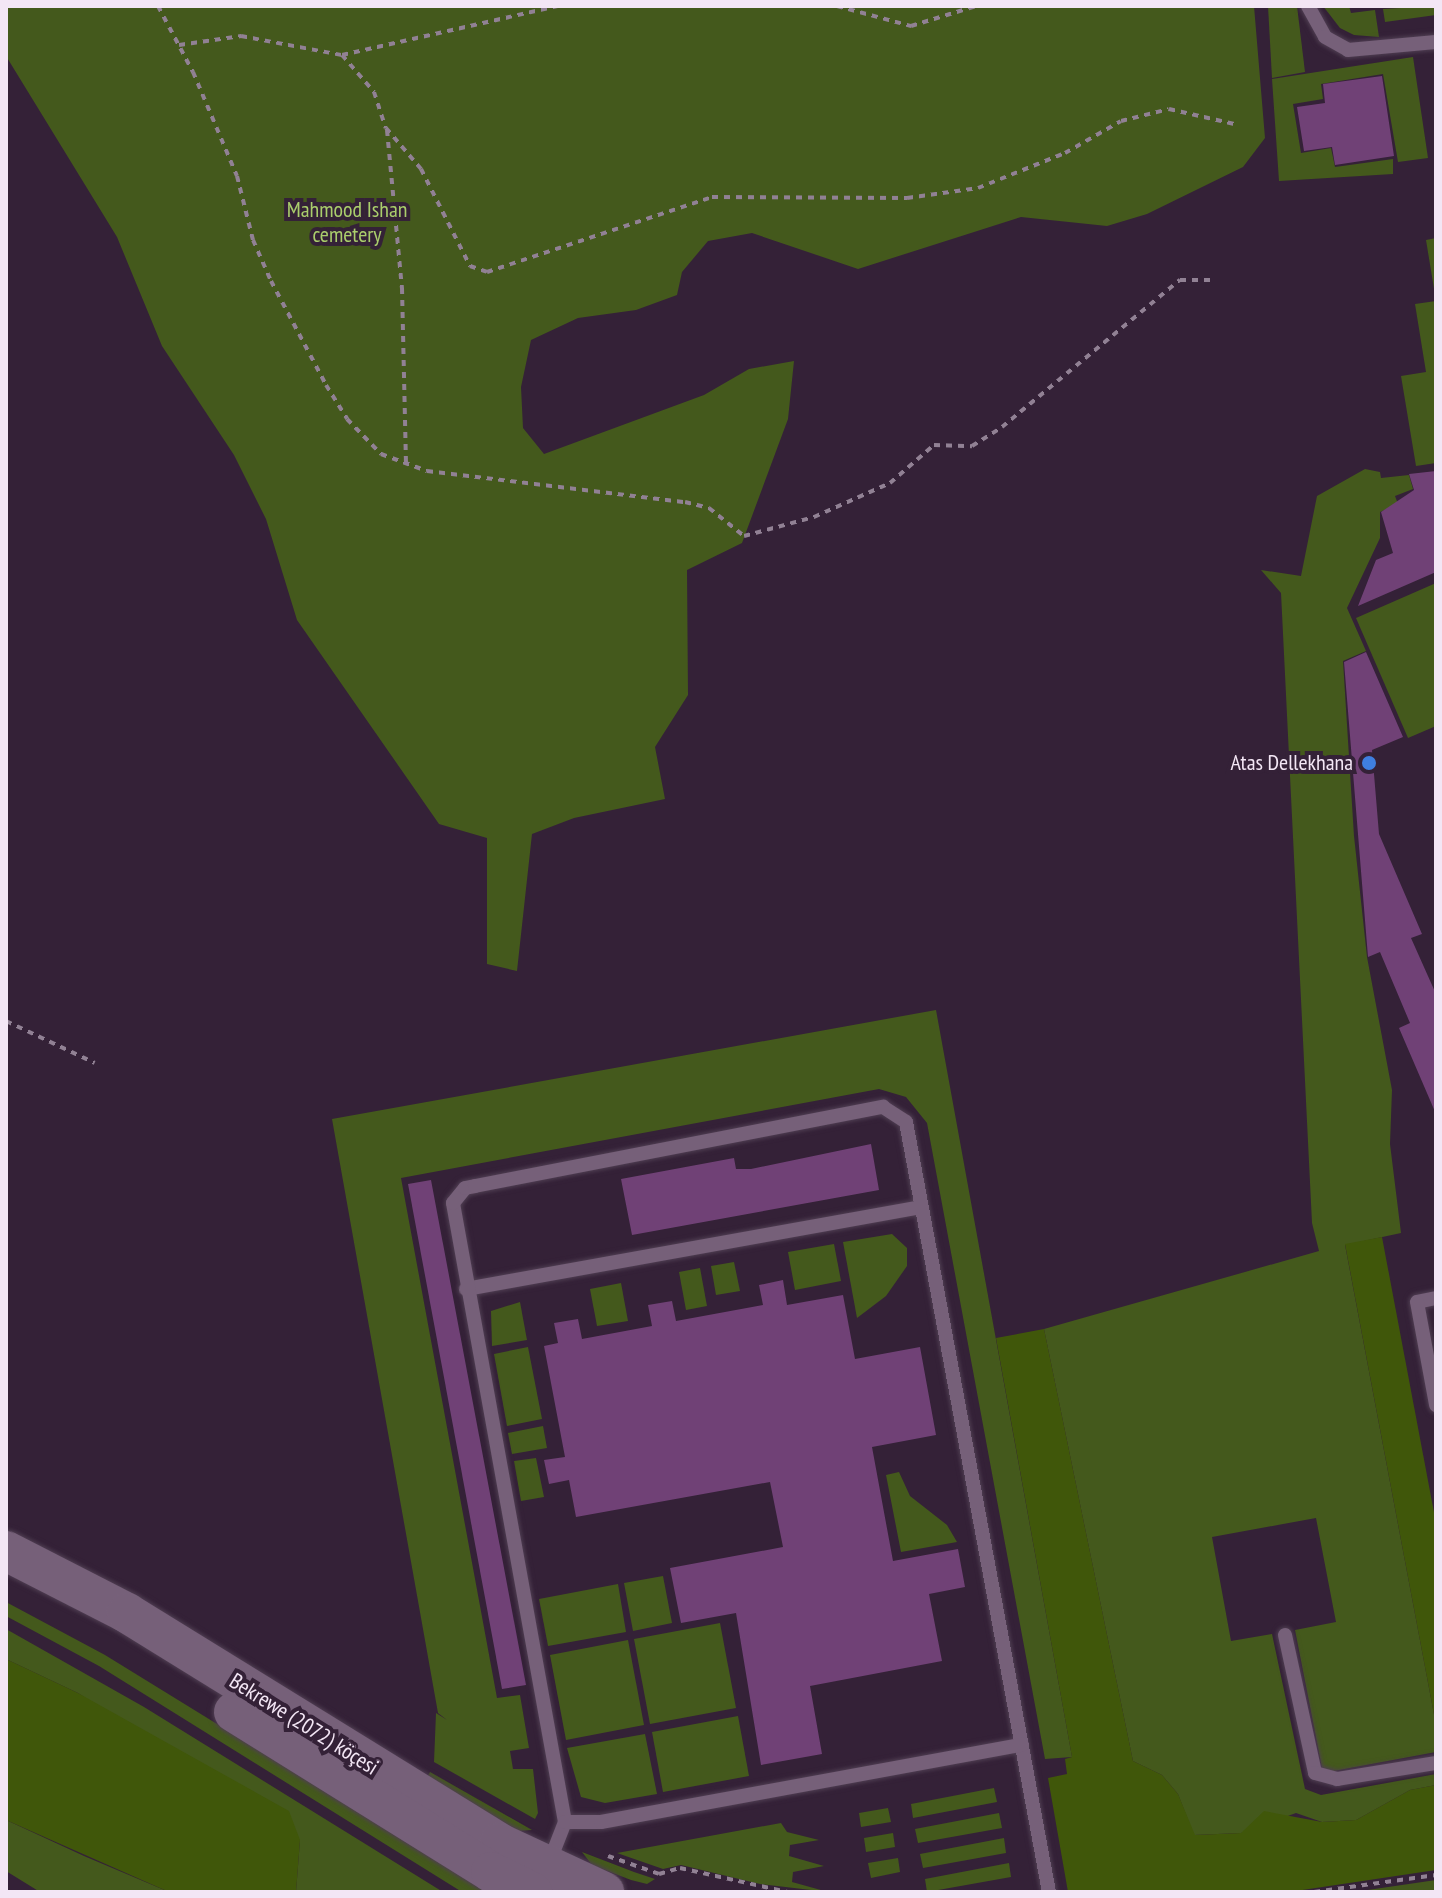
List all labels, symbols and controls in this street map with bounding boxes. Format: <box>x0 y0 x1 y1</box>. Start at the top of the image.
park label: Mahmood Ishan cemetery <box>287 196 407 248</box>
place label: Atas Dellekhana <box>1231 750 1353 776</box>
marker: Atas Dellekhana <box>1360 754 1378 772</box>
street label: Bekrewe (2072) köçesi <box>225 1668 383 1780</box>

